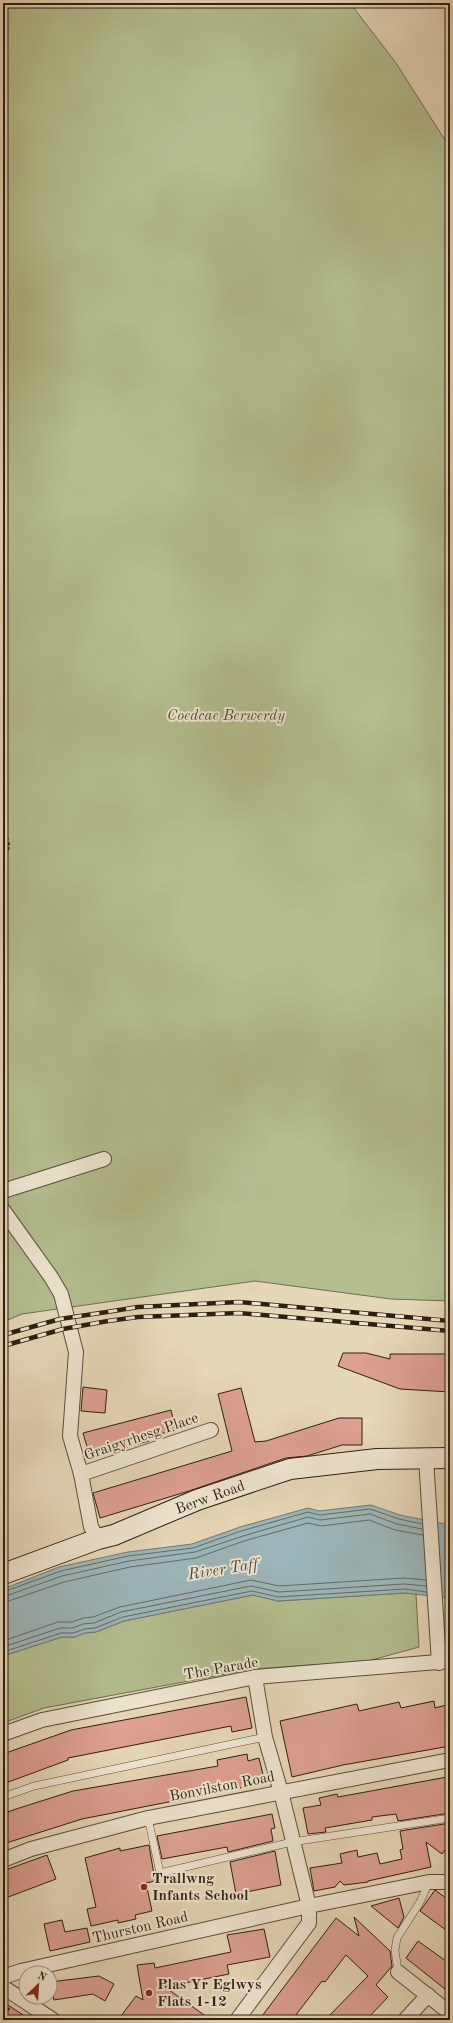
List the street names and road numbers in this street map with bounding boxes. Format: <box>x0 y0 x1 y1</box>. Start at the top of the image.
street label: Graigyrhesg Place <box>83 1411 201 1464</box>
street label: Berw Road <box>174 1479 247 1518</box>
street label: The Parade <box>183 1656 260 1683</box>
street label: Bonvilston Road <box>168 1770 276 1805</box>
street label: Thurston Road <box>91 1910 190 1947</box>

